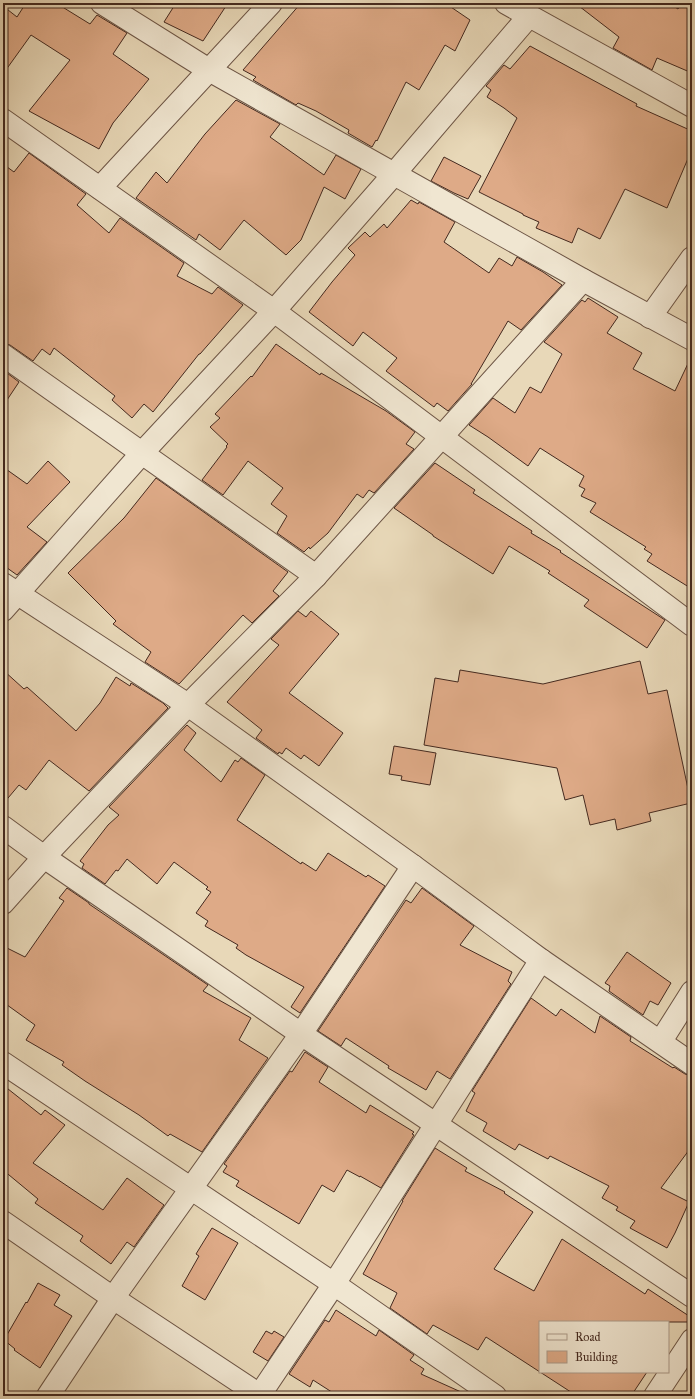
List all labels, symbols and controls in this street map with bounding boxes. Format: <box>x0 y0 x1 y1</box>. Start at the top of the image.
legend <box>539 1321 669 1373</box>
text: Road <box>575 1330 601 1344</box>
text: Building <box>575 1350 618 1365</box>

